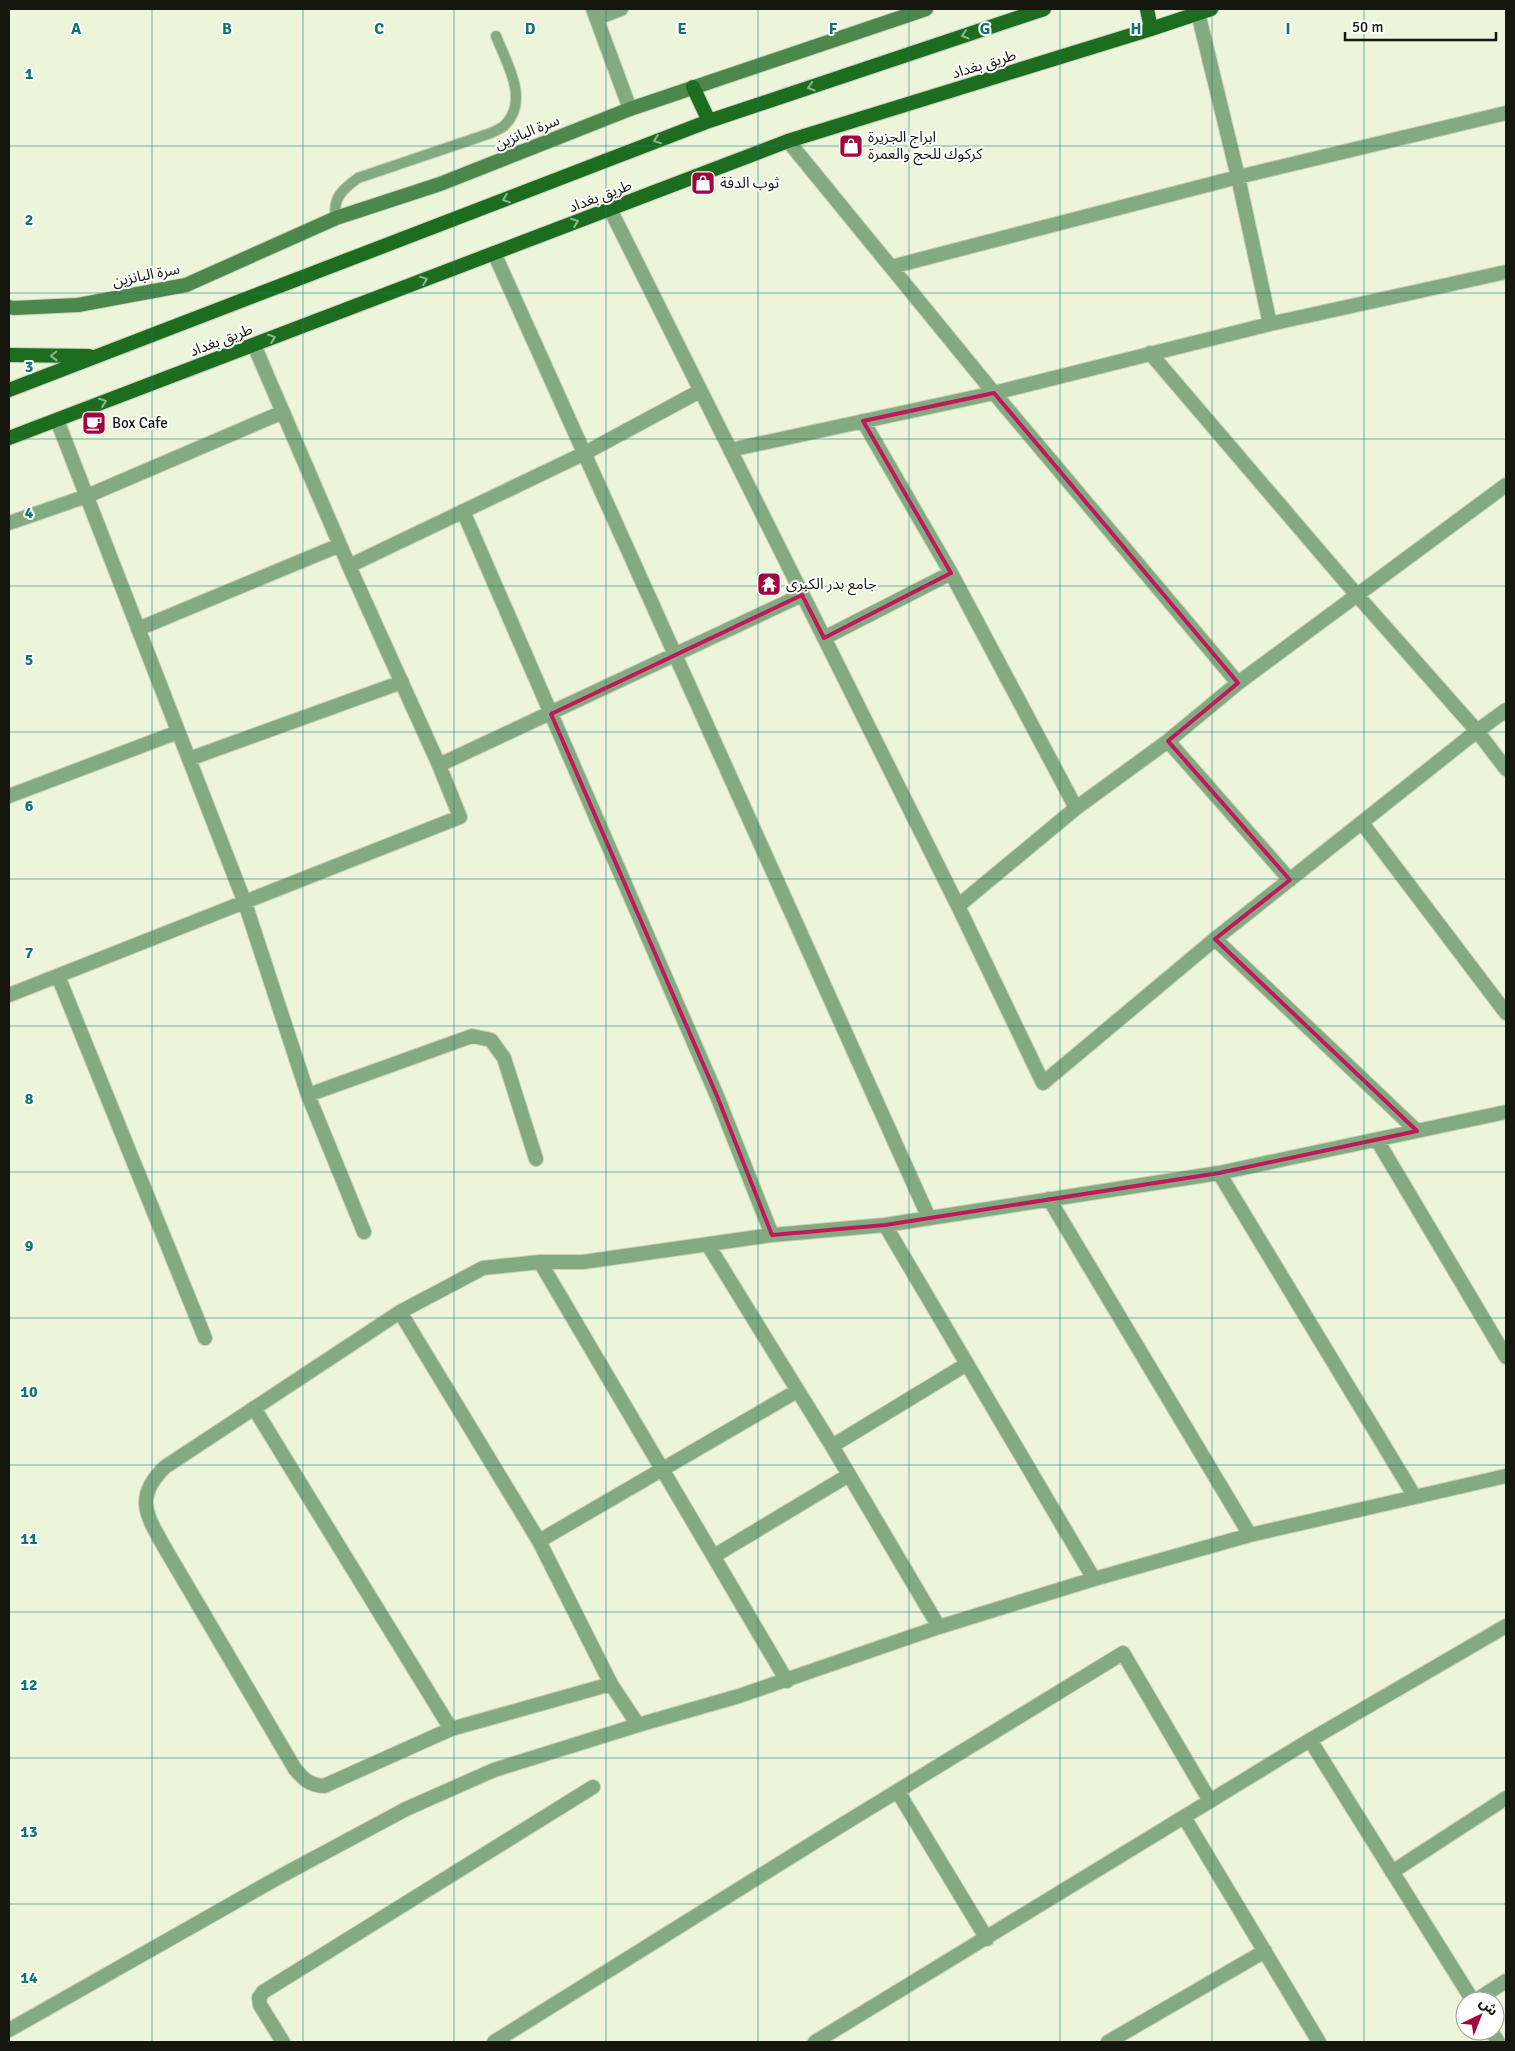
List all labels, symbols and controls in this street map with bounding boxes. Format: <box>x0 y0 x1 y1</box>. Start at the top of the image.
scale bar <box>1345 10 1496 42</box>
text: 50 m <box>1352 18 1383 36</box>
text: A <box>71 19 82 39</box>
text: B <box>222 19 232 39</box>
text: C <box>374 19 384 39</box>
text: D <box>525 19 536 39</box>
text: E <box>677 19 687 39</box>
text: F <box>829 19 838 39</box>
text: G <box>980 19 990 39</box>
text: H <box>1131 19 1141 39</box>
text: I <box>1285 19 1291 39</box>
one-way arrow <box>961 29 969 39</box>
street label: طريق بغداد <box>950 46 1019 83</box>
text: 1 <box>25 64 34 84</box>
one-way arrow <box>807 81 815 91</box>
street label: سرة البانزين <box>492 111 562 153</box>
place label: ابراج الجزيرة كركوك للحج والعمرة <box>868 128 983 166</box>
shop icon: ابراج الجزيرة كركوك للحج والعمرة <box>838 133 864 159</box>
one-way arrow <box>653 134 662 144</box>
shop icon: ثوب الدفة <box>690 170 716 196</box>
place label: ثوب الدفة <box>720 174 779 192</box>
street label: طريق بغداد <box>566 176 634 217</box>
one-way arrow <box>502 193 511 203</box>
text: 2 <box>25 210 33 230</box>
one-way arrow <box>571 218 579 228</box>
street label: سرة البانزين <box>111 260 182 290</box>
one-way arrow <box>419 276 427 286</box>
street label: طريق بغداد <box>187 320 255 361</box>
one-way arrow <box>267 334 276 344</box>
one-way arrow <box>50 351 58 361</box>
text: 3 <box>25 357 33 377</box>
one-way arrow <box>99 398 107 408</box>
cafe icon: Box Cafe <box>81 410 107 436</box>
place label: Box Cafe <box>112 414 168 432</box>
text: 4 <box>25 503 34 523</box>
temple icon: جامع بدر الكبرى <box>756 571 782 597</box>
place label: جامع بدر الكبرى <box>786 575 877 596</box>
text: 5 <box>25 650 33 670</box>
text: 6 <box>25 796 34 816</box>
text: 7 <box>25 943 34 963</box>
text: 8 <box>25 1089 34 1109</box>
text: 9 <box>25 1236 34 1256</box>
text: 10 <box>20 1382 38 1402</box>
text: 11 <box>20 1529 38 1549</box>
text: 12 <box>20 1675 38 1695</box>
text: 13 <box>20 1822 38 1842</box>
text: 14 <box>20 1968 38 1988</box>
north arrow <box>1455 1991 1505 2041</box>
text: ش <box>1476 1994 1501 2020</box>

